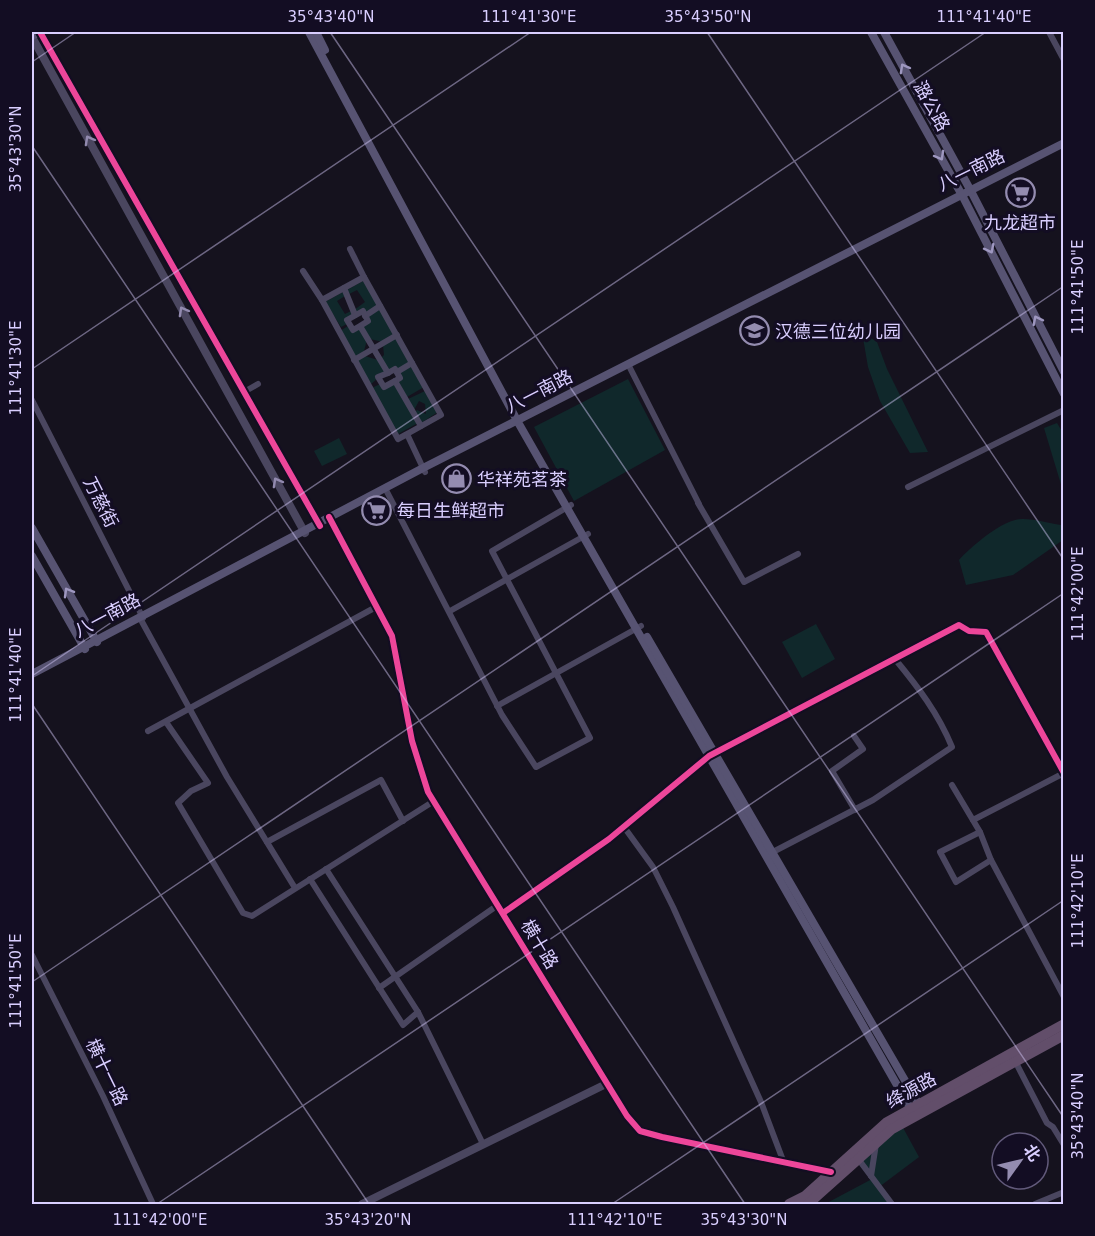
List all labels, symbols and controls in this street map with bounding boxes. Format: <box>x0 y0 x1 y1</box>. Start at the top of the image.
text: 35°43'40"N <box>287 8 375 26</box>
text: 111°41'30"E <box>482 8 576 26</box>
text: 35°43'50"N <box>664 8 752 26</box>
text: 111°41'40"E <box>937 8 1031 26</box>
one-way arrow <box>900 64 911 74</box>
street label: 潞公路 <box>910 77 954 135</box>
text: 35°43'30"N <box>7 105 25 193</box>
one-way arrow <box>85 136 96 147</box>
street label: 八一南路 <box>934 145 1008 195</box>
one-way arrow <box>933 150 945 160</box>
supermarket icon: 九龙超市 <box>1004 177 1036 209</box>
place label: 九龙超市 <box>984 212 1056 233</box>
text: 111°41'50"E <box>1069 240 1087 334</box>
one-way arrow <box>983 243 994 254</box>
one-way arrow <box>179 307 190 317</box>
school or university icon: 汉德三位幼儿园 <box>738 315 770 347</box>
one-way arrow <box>1033 315 1044 326</box>
text: 111°41'30"E <box>7 321 25 415</box>
place label: 汉德三位幼儿园 <box>775 321 901 342</box>
street label: 八一南路 <box>502 365 576 417</box>
shop icon: 华祥苑茗茶 <box>440 463 472 495</box>
place label: 华祥苑茗茶 <box>477 469 567 490</box>
street label: 万慈街 <box>79 473 123 531</box>
one-way arrow <box>273 478 284 488</box>
supermarket icon: 每日生鲜超市 <box>360 494 392 526</box>
place label: 每日生鲜超市 <box>397 500 505 521</box>
text: 111°42'00"E <box>1069 547 1087 641</box>
one-way arrow <box>64 588 76 598</box>
street label: 八一南路 <box>70 589 144 641</box>
text: 111°41'40"E <box>7 628 25 722</box>
text: 111°42'10"E <box>1069 854 1087 948</box>
street label: 横十路 <box>517 915 563 973</box>
text: 111°41'50"E <box>7 934 25 1028</box>
street label: 横十一路 <box>82 1035 132 1109</box>
street label: 绛源路 <box>882 1068 940 1112</box>
text: 35°43'40"N <box>1069 1072 1087 1160</box>
north arrow <box>990 1131 1050 1191</box>
text: 北 <box>1020 1141 1044 1165</box>
text: 111°42'00"E <box>113 1211 207 1229</box>
text: 35°43'20"N <box>324 1211 412 1229</box>
text: 111°42'10"E <box>568 1211 662 1229</box>
text: 35°43'30"N <box>700 1211 788 1229</box>

